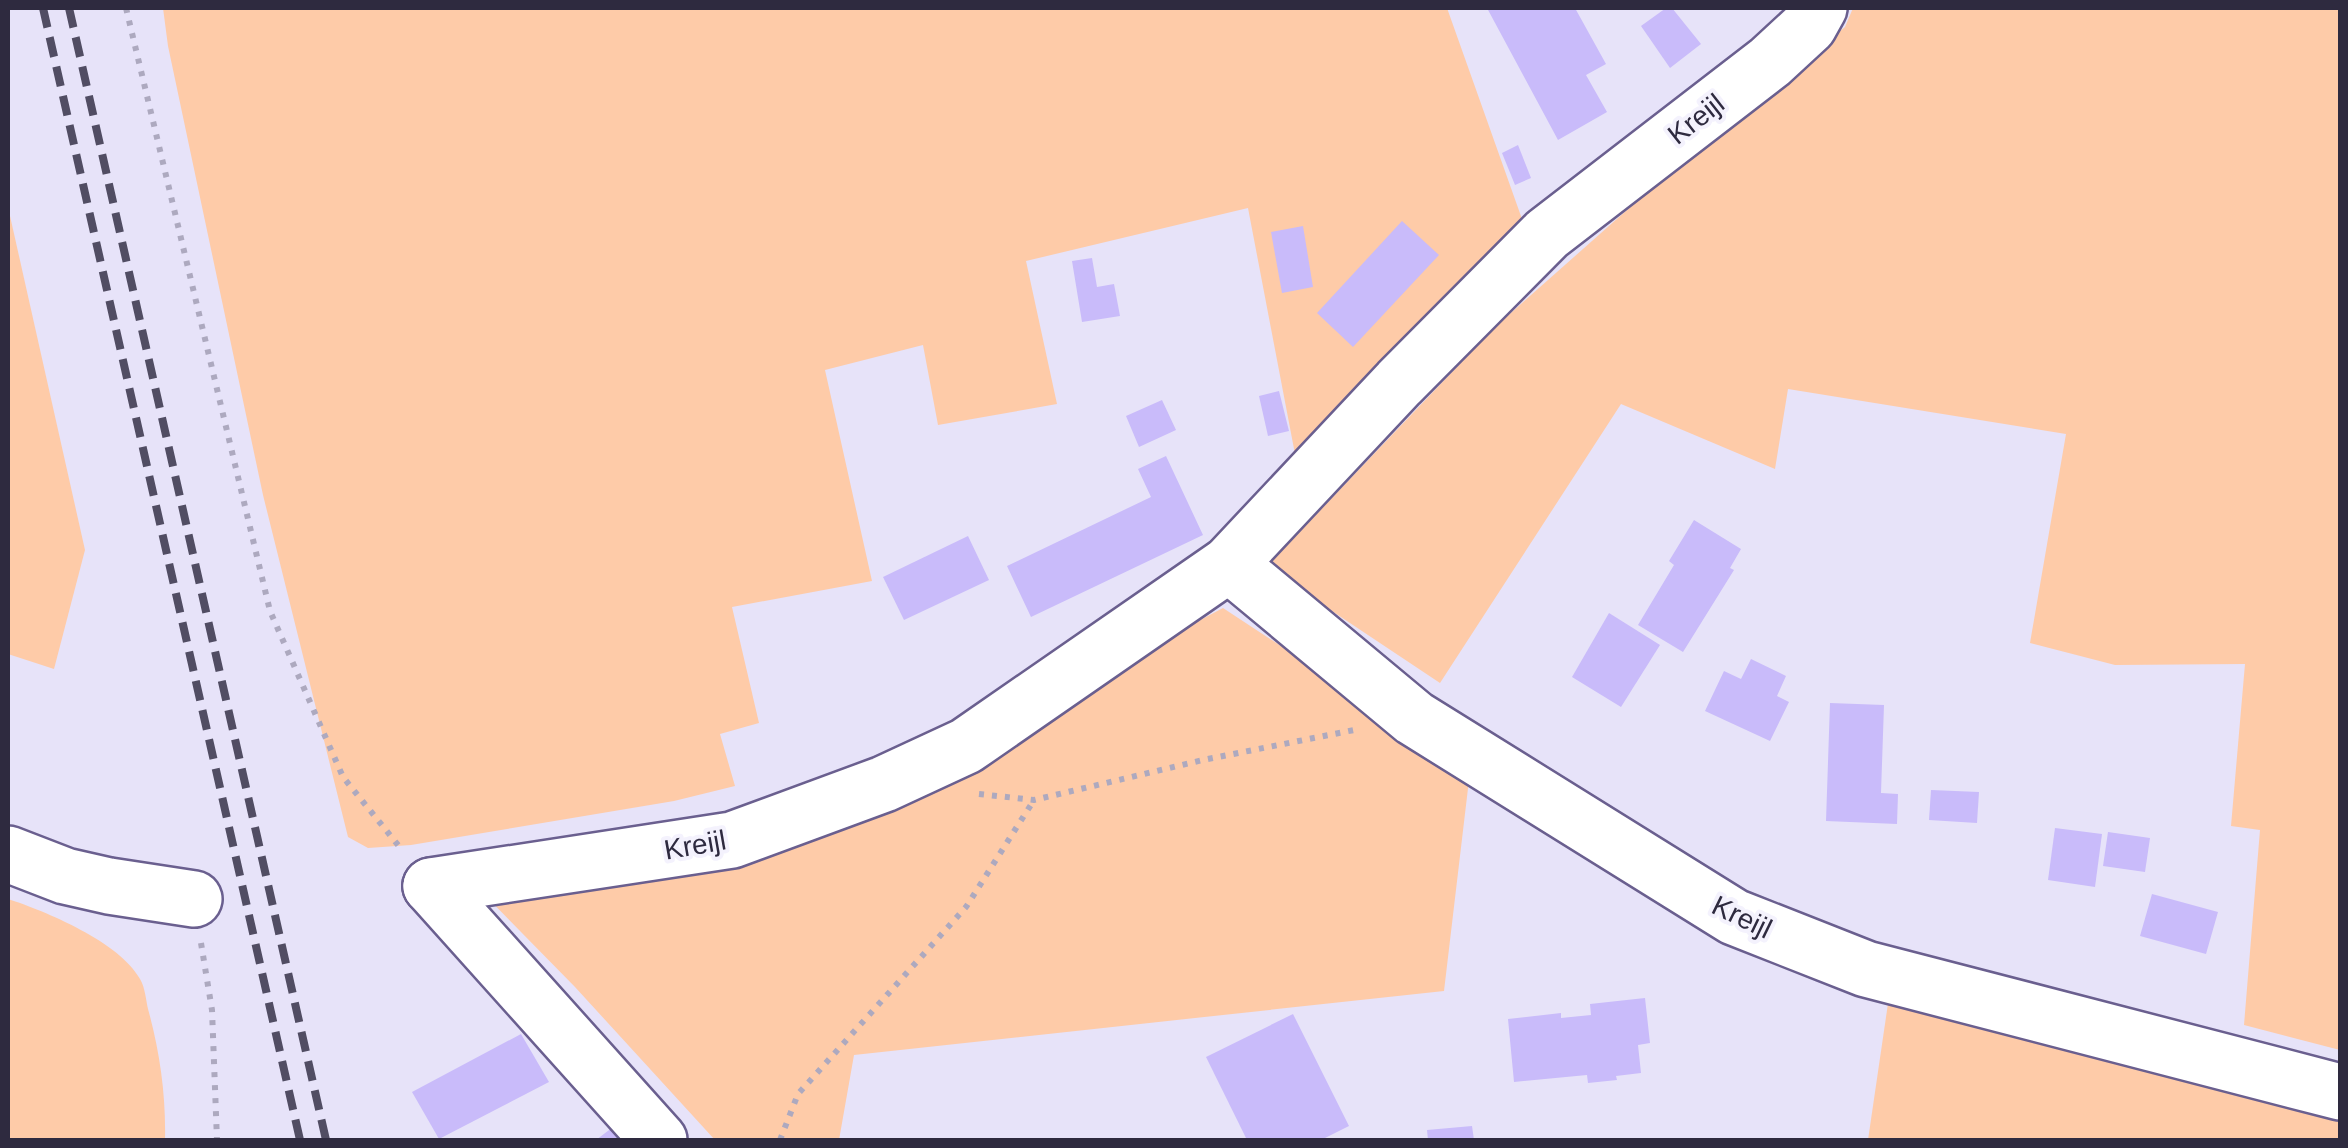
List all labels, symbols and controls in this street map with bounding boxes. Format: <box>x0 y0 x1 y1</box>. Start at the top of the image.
street label: Kreijl <box>1662 88 1730 150</box>
street label: Kreijl <box>662 824 728 866</box>
street label: Kreijl <box>1707 889 1777 945</box>

